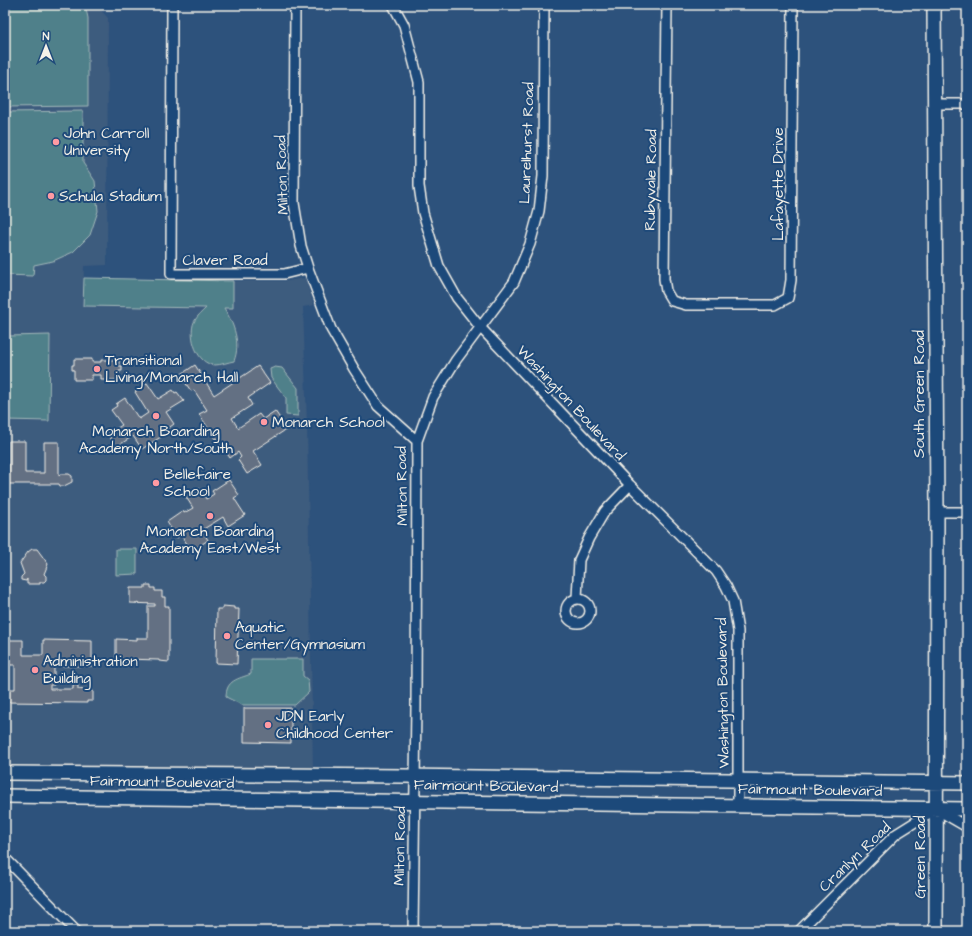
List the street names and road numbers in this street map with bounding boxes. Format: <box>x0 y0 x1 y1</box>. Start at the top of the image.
street label: Laurelhurst Road <box>514 81 540 204</box>
street label: Lafayette Drive <box>768 127 790 241</box>
street label: Rubyvale Road <box>640 129 663 231</box>
street label: Milton Road <box>270 135 294 215</box>
street label: Claver Road <box>182 250 268 271</box>
street label: South Green Road <box>909 330 930 458</box>
street label: Washington Boulevard <box>511 341 630 466</box>
street label: Milton Road <box>391 446 413 526</box>
street label: Washington Boulevard <box>711 617 736 769</box>
street label: Fairmount Boulevard <box>90 770 235 794</box>
street label: Fairmount Boulevard <box>414 774 559 798</box>
street label: Fairmount Boulevard <box>738 778 883 802</box>
street label: Milton Road <box>389 806 411 886</box>
street label: Green Road <box>910 815 931 898</box>
street label: Cranlyn Road <box>814 817 897 897</box>

